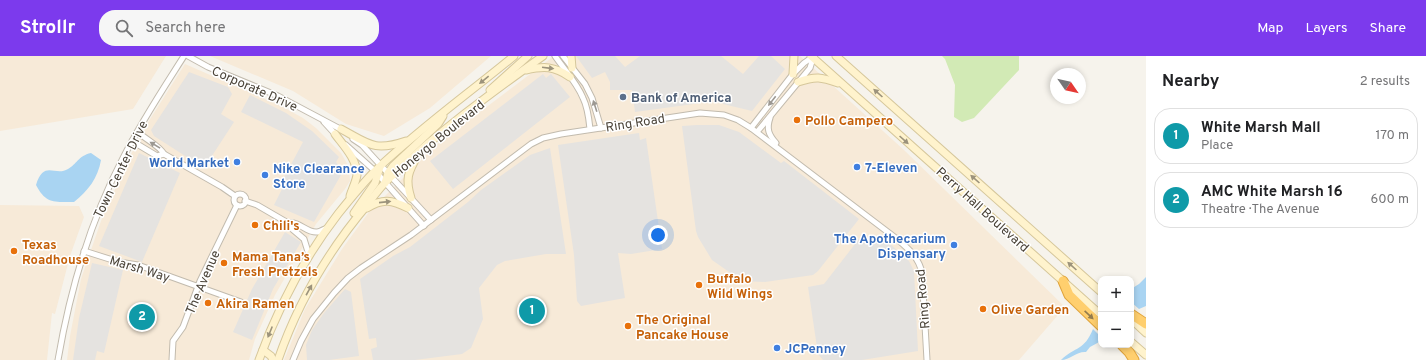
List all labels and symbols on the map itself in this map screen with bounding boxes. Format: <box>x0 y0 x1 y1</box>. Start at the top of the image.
street label: Corporate Drive <box>209 64 300 116</box>
one-way arrow <box>542 65 554 71</box>
north arrow <box>1050 68 1086 104</box>
one-way arrow <box>478 76 489 85</box>
one-way arrow <box>873 88 883 97</box>
place label: Bank of America <box>631 91 732 107</box>
marker: Bank of America <box>618 92 628 102</box>
one-way arrow <box>767 95 776 106</box>
street label: Honeygo Boulevard <box>390 98 488 182</box>
one-way arrow <box>592 100 598 112</box>
street label: Ring Road <box>604 111 666 137</box>
place label: Pollo Campero <box>805 114 893 130</box>
marker: Pollo Campero <box>792 115 802 125</box>
street label: Town Center Drive <box>91 118 152 221</box>
one-way arrow <box>899 135 910 144</box>
one-way arrow <box>149 141 161 148</box>
place label: World Market <box>149 156 229 172</box>
marker: World Market <box>232 157 242 167</box>
place label: 7-Eleven <box>865 161 918 177</box>
place label: Nike Clearance Store <box>273 162 365 193</box>
marker: 7-Eleven <box>852 162 862 172</box>
street label: Perry Hall Boulevard <box>932 165 1031 256</box>
marker: Nike Clearance Store <box>260 170 270 180</box>
one-way arrow <box>970 175 980 184</box>
one-way arrow <box>379 199 391 205</box>
place label: Chili's <box>263 219 300 235</box>
marker: Chili's <box>250 220 260 230</box>
your location <box>648 225 668 245</box>
place label: The Apothecarium Dispensary <box>834 232 947 263</box>
place label: Texas Roadhouse <box>22 238 89 269</box>
marker: The Apothecarium Dispensary <box>949 240 959 250</box>
marker: Texas Roadhouse <box>9 246 19 256</box>
street label: The Avenue <box>183 248 225 317</box>
place label: Mama Tana’s Fresh Pretzels <box>232 250 318 281</box>
street label: Marsh Way <box>107 253 172 287</box>
marker: Mama Tana’s Fresh Pretzels <box>219 258 229 268</box>
one-way arrow <box>1067 261 1077 270</box>
street label: Ring Road <box>913 268 935 329</box>
place label: Buffalo Wild Wings <box>707 272 773 303</box>
marker: Buffalo Wild Wings <box>694 280 704 290</box>
one-way arrow <box>305 284 312 296</box>
pin: 1 <box>519 296 545 326</box>
place label: Akira Ramen <box>216 297 294 313</box>
marker: Akira Ramen <box>203 298 213 308</box>
pin: 2 <box>129 302 155 332</box>
place label: Olive Garden <box>991 303 1069 319</box>
marker: Olive Garden <box>978 304 988 314</box>
one-way arrow <box>1084 310 1094 320</box>
place label: The Original Pancake House <box>636 313 729 344</box>
marker: The Original Pancake House <box>623 321 633 331</box>
one-way arrow <box>266 326 272 338</box>
place label: JCPenney <box>785 342 846 358</box>
marker: JCPenney <box>772 343 782 353</box>

